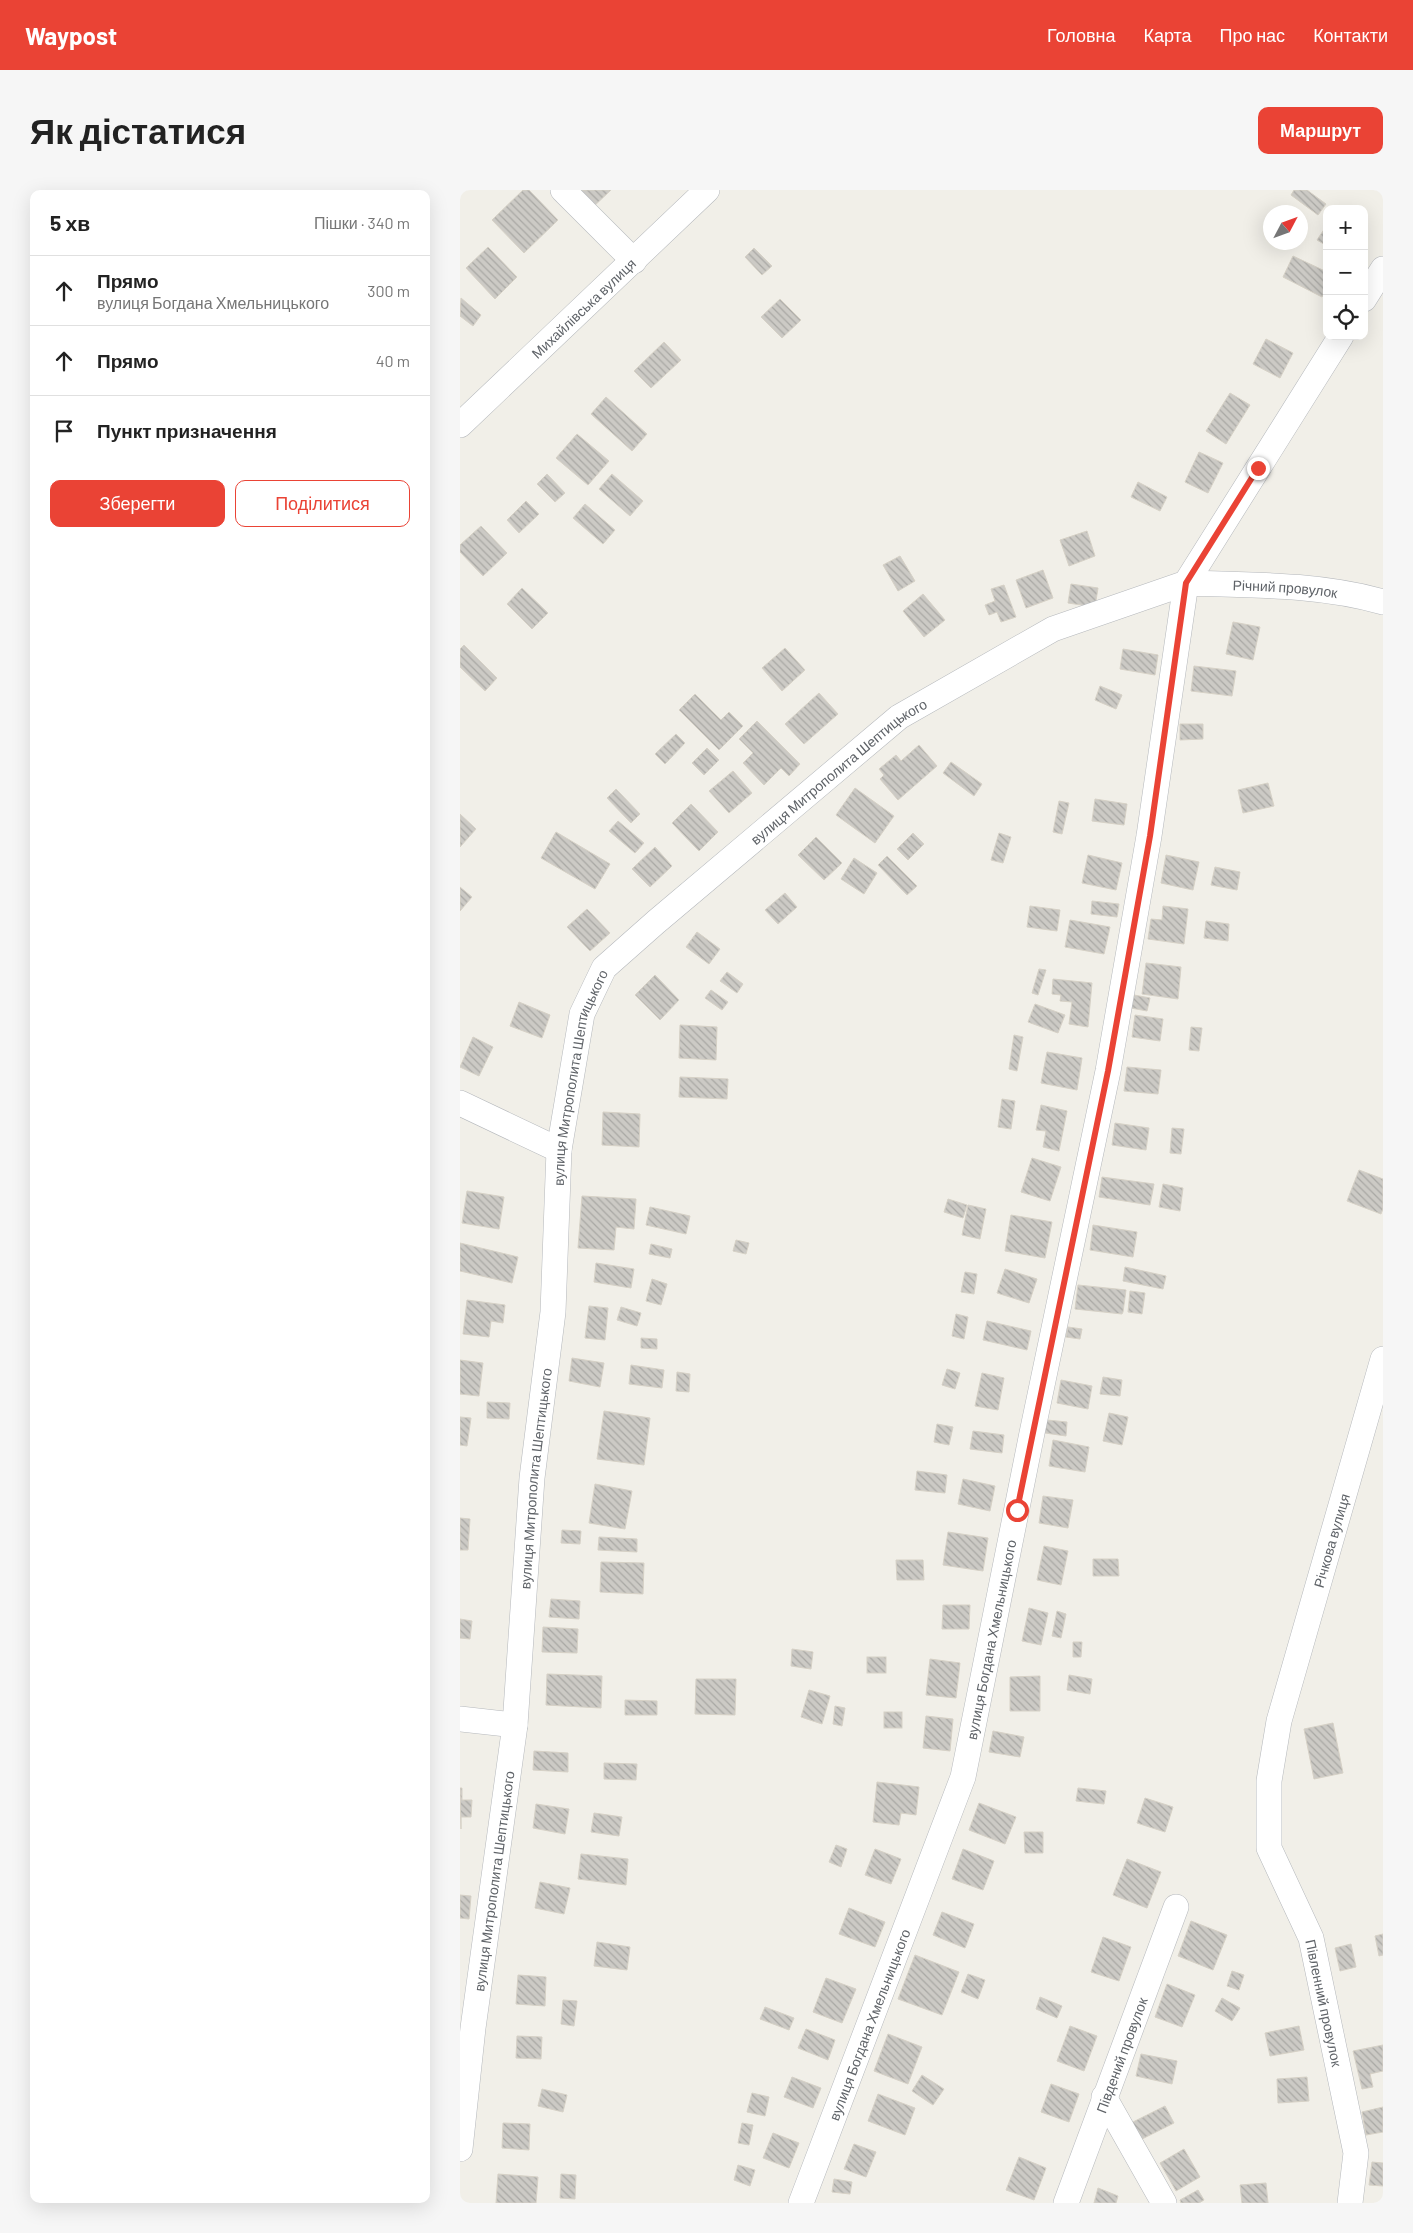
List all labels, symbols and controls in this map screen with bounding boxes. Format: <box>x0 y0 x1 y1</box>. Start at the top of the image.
text: Waypost <box>25 21 117 50</box>
text: Головна <box>1047 24 1115 46</box>
text: Карта <box>1143 24 1192 46</box>
text: Про нас <box>1220 24 1285 46</box>
text: Контакти <box>1313 24 1388 46</box>
button: Маршрут <box>1258 107 1383 154</box>
text: Як дістатися <box>30 109 246 151</box>
north arrow <box>1263 205 1308 250</box>
map controls <box>1323 205 1368 340</box>
button: + <box>1323 205 1368 250</box>
text: 5 хв <box>50 210 90 235</box>
text: Пішки · 340 m <box>314 213 410 232</box>
button: − <box>1323 250 1368 295</box>
street label: Михайлівська вулиця <box>528 254 639 361</box>
text: Прямо <box>97 269 159 292</box>
icon: ahead <box>50 277 78 305</box>
text: 300 m <box>367 281 410 300</box>
text: вулиця Богдана Хмельницького <box>97 293 329 312</box>
button: locate <box>1323 295 1368 340</box>
icon: ahead <box>50 347 78 375</box>
text: Прямо <box>97 349 159 372</box>
text: 40 m <box>376 351 410 370</box>
icon: arrive <box>50 417 78 445</box>
text: Пункт призначення <box>97 419 277 442</box>
route end <box>1247 457 1270 480</box>
button: Зберегти <box>50 480 225 527</box>
button: Поділитися <box>235 480 410 527</box>
street label: Річний провулок <box>1232 576 1340 601</box>
street label: вулиця Митрополита Шептицького <box>747 695 930 847</box>
street label: вулиця Митрополита Шептицького <box>549 966 611 1186</box>
street label: вулиця Митрополита Шептицького <box>516 1367 554 1590</box>
street label: Річкова вулиця <box>1309 1491 1352 1590</box>
route start <box>1006 1499 1029 1522</box>
street label: вулиця Богдана Хмельницького <box>962 1538 1019 1741</box>
street label: вулиця Митрополита Шептицького <box>470 1770 517 1992</box>
street label: вулиця Богдана Хмельницького <box>825 1926 913 2123</box>
street label: Півленний провулок <box>1302 1938 1346 2069</box>
street label: Південий провулок <box>1092 1994 1151 2115</box>

